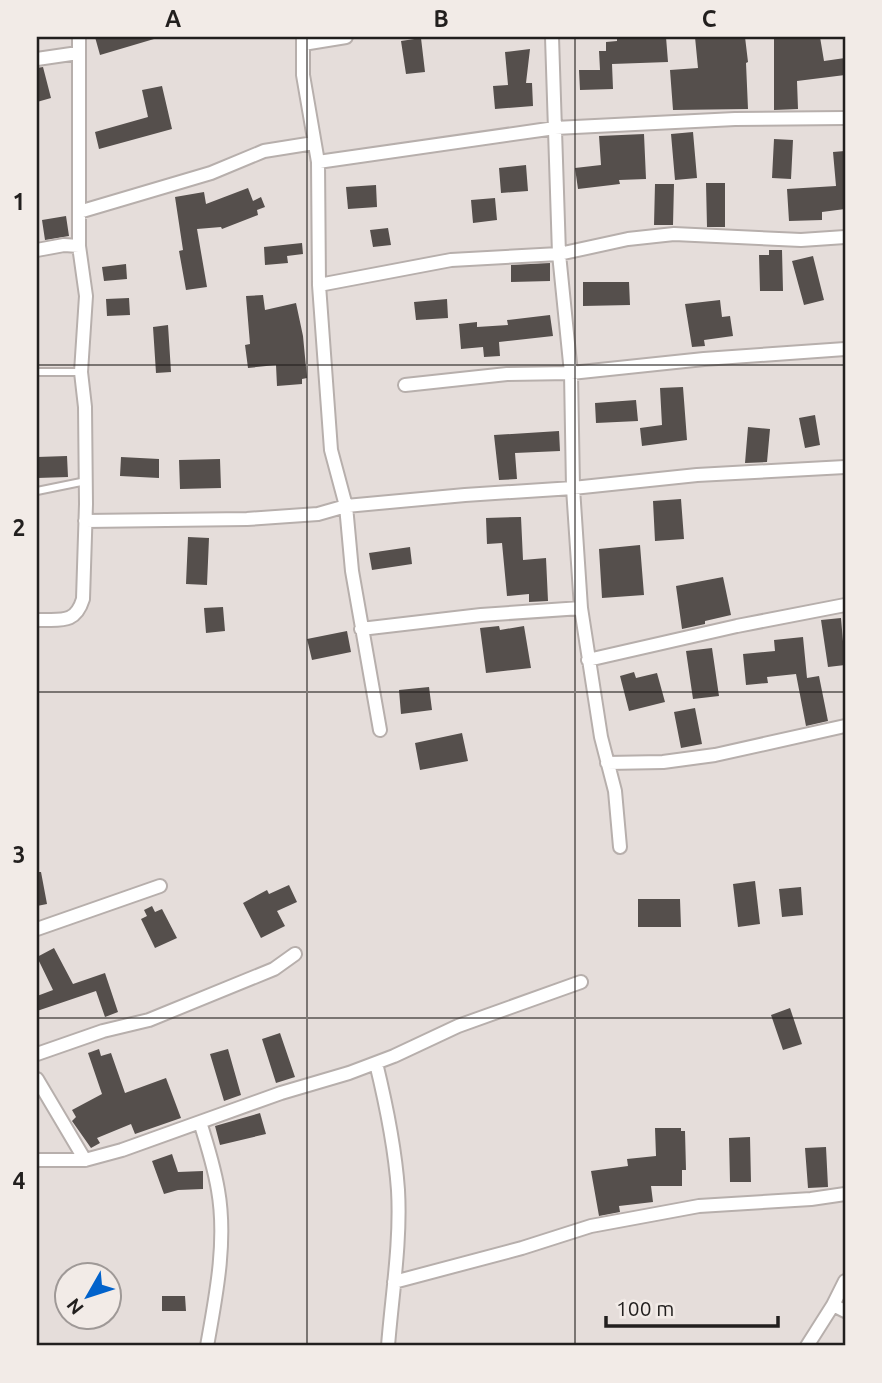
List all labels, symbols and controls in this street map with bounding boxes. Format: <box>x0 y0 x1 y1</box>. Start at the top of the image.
text: A <box>165 6 181 31</box>
text: B <box>433 6 449 31</box>
text: C <box>702 6 717 31</box>
text: 1 <box>13 189 25 214</box>
text: 2 <box>13 515 25 540</box>
text: 3 <box>13 842 25 867</box>
text: 4 <box>13 1168 26 1193</box>
north arrow <box>52 1260 122 1330</box>
scale bar <box>606 1285 777 1329</box>
text: N <box>62 1294 88 1319</box>
text: 100 m <box>616 1296 674 1320</box>

